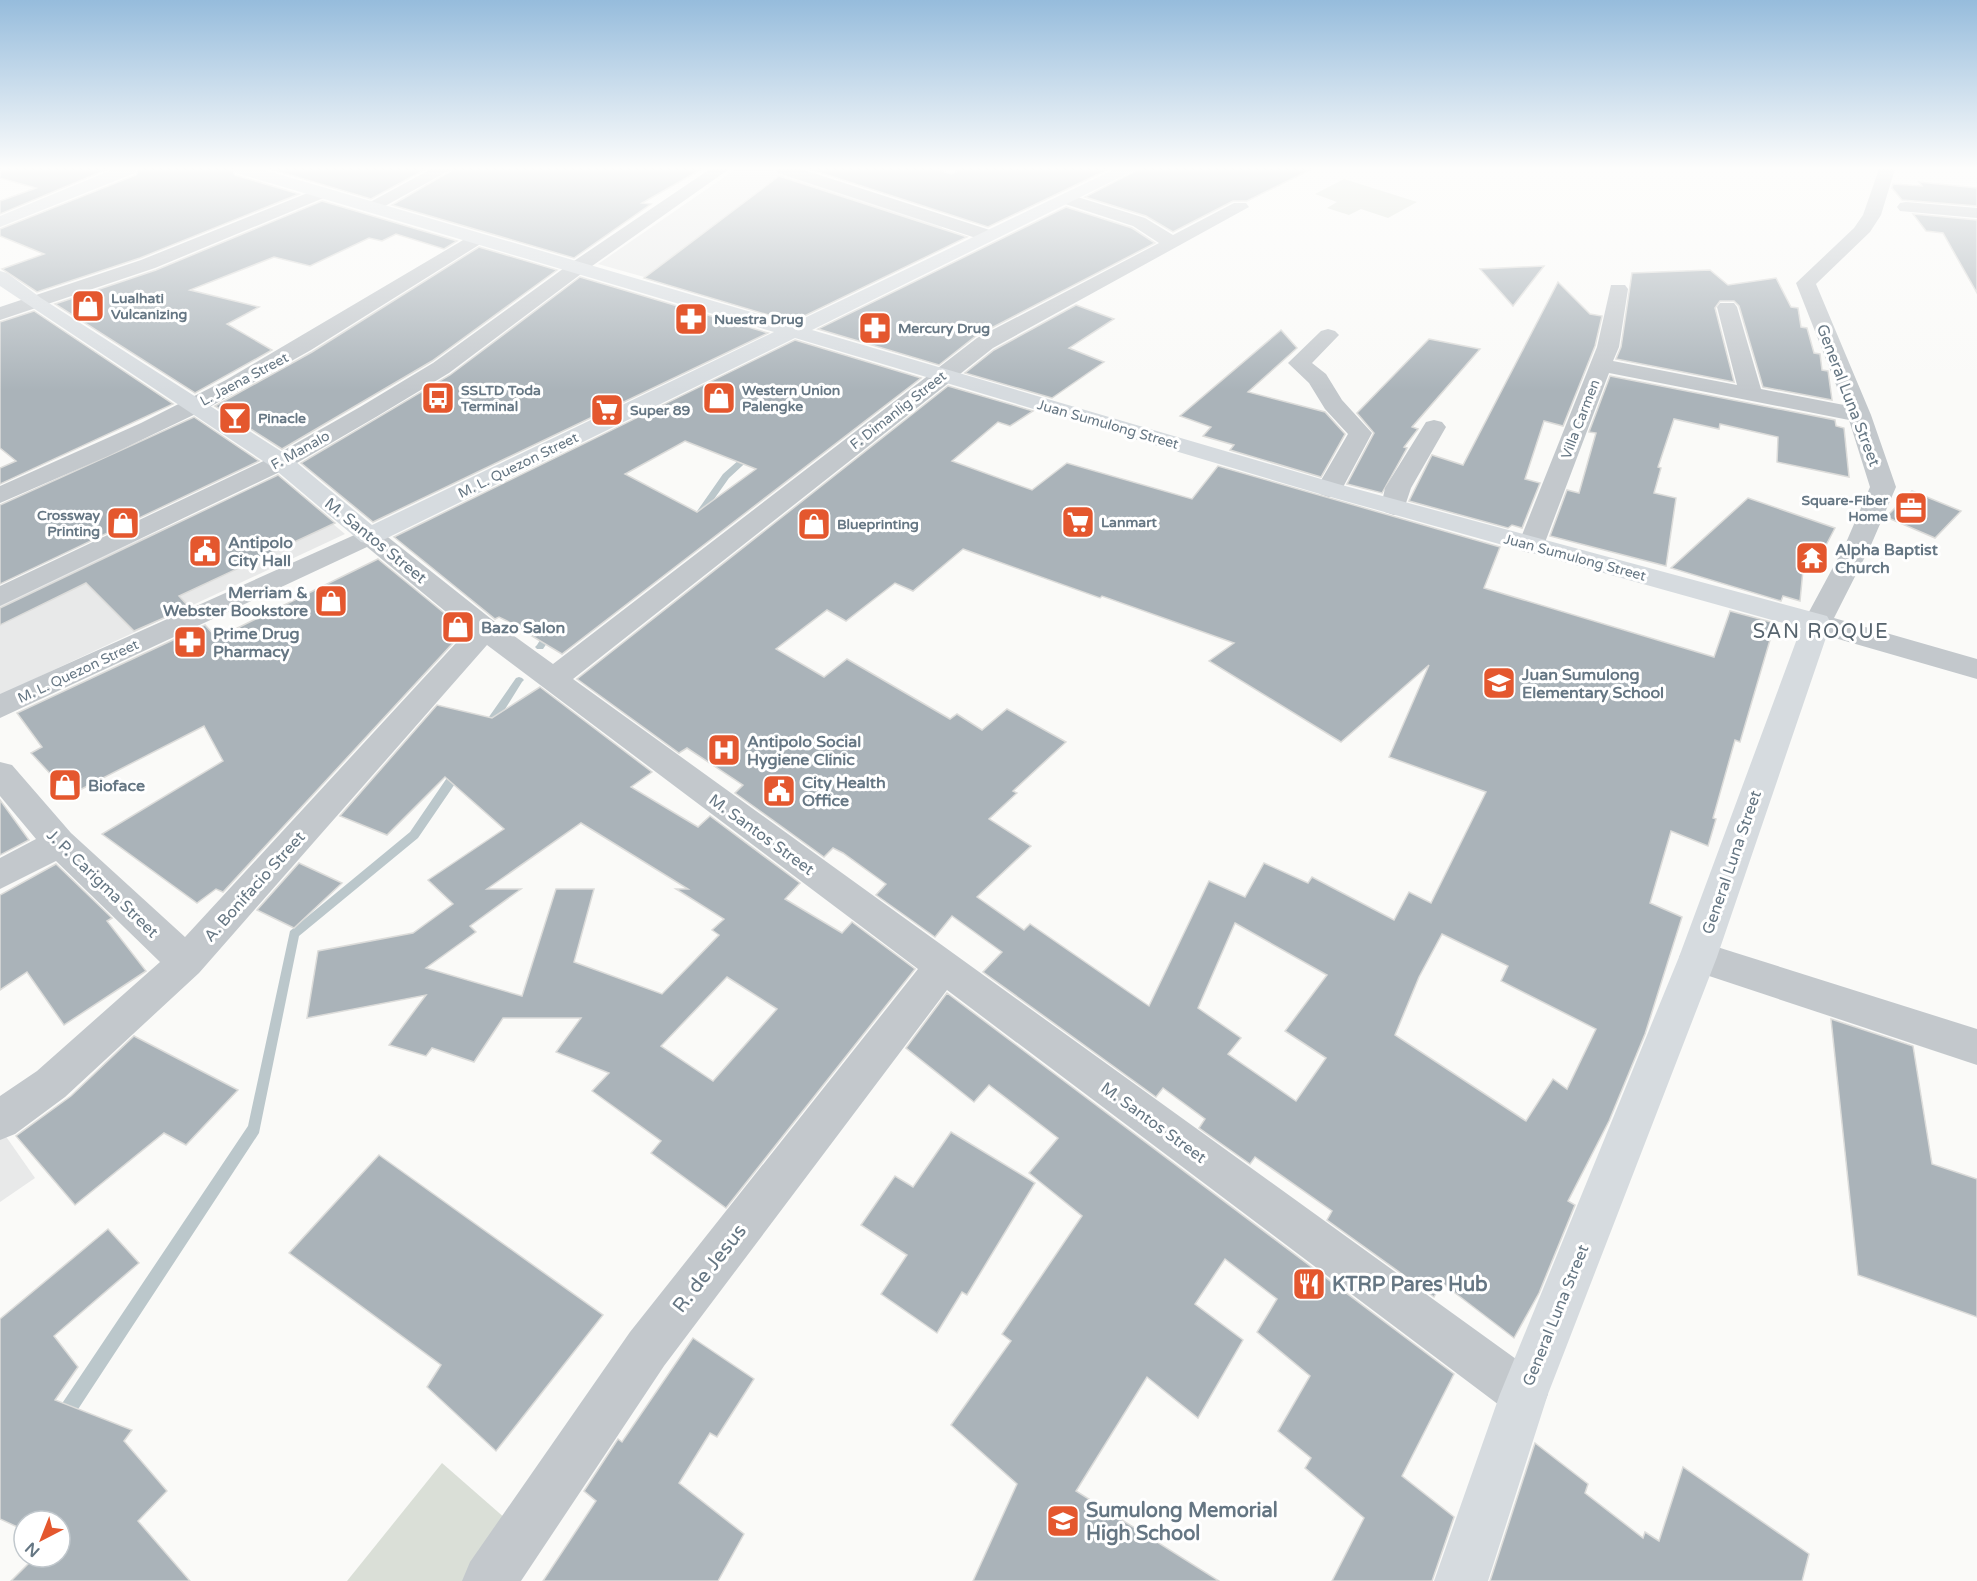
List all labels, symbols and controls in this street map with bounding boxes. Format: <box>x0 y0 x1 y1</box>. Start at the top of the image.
shop icon: Lualhati Vulcanizing <box>70 288 106 324</box>
place label: Lualhati Vulcanizing <box>111 290 187 323</box>
pharmacy icon: Nuestra Drug <box>673 301 709 337</box>
pharmacy icon: Mercury Drug <box>857 310 893 346</box>
place label: Nuestra Drug <box>714 311 804 328</box>
place label: Mercury Drug <box>898 320 990 337</box>
street label: General Luna Street <box>1812 321 1884 469</box>
street label: L. Jaena Street <box>197 349 292 410</box>
street label: F. Dimanlig Street <box>847 367 950 453</box>
street label: Villa Carmen <box>1558 377 1603 461</box>
bus stop icon: SSLTD Toda Terminal <box>420 380 456 416</box>
shop icon: Western Union Palengke <box>701 380 737 416</box>
place label: SSLTD Toda Terminal <box>460 382 541 415</box>
place label: Western Union Palengke <box>742 382 840 415</box>
supermarket icon: Super 89 <box>589 392 625 428</box>
street label: Juan Sumulong Street <box>1035 396 1181 453</box>
bar icon: Pinacle <box>217 400 253 436</box>
place label: Super 89 <box>630 402 691 419</box>
place label: Pinacle <box>258 410 306 427</box>
street label: F. Manalo <box>268 427 333 474</box>
street label: M. L. Quezon Street <box>455 429 582 502</box>
office icon: Square-Fiber Home <box>1893 490 1929 526</box>
place label: Square-Fiber Home <box>1801 492 1889 525</box>
street label: M. Santos Street <box>320 494 430 588</box>
supermarket icon: Lanmart <box>1060 504 1096 540</box>
shop icon: Crossway Printing <box>105 505 141 541</box>
shop icon: Blueprinting <box>796 506 832 542</box>
place label: Crossway Printing <box>37 507 100 540</box>
place label: Lanmart <box>1101 514 1158 531</box>
place label: Blueprinting <box>837 516 919 533</box>
street label: Juan Sumulong Street <box>1502 530 1648 585</box>
public building icon: Antipolo City Hall <box>187 533 223 569</box>
place label: Antipolo City Hall <box>228 533 293 571</box>
temple icon: Alpha Baptist Church <box>1794 540 1830 576</box>
place label: Alpha Baptist Church <box>1835 540 1939 578</box>
place label: Merriam & Webster Bookstore <box>163 583 308 621</box>
shop icon: Merriam & Webster Bookstore <box>313 583 349 619</box>
shop icon: Bazo Salon <box>440 609 476 645</box>
place label: Bazo Salon <box>481 618 565 638</box>
district label: SAN ROQUE <box>1753 620 1889 644</box>
pharmacy icon: Prime Drug Pharmacy <box>172 624 208 660</box>
place label: Prime Drug Pharmacy <box>213 624 299 662</box>
street label: M. L. Quezon Street <box>15 636 142 707</box>
school or university icon: Juan Sumulong Elementary School <box>1481 665 1517 701</box>
place label: Juan Sumulong Elementary School <box>1521 665 1664 703</box>
hospital icon: Antipolo Social Hygiene Clinic <box>706 732 742 768</box>
place label: Antipolo Social Hygiene Clinic <box>747 732 861 770</box>
shop icon: Bioface <box>47 767 83 803</box>
public building icon: City Health Office <box>761 773 797 809</box>
place label: City Health Office <box>802 773 886 811</box>
place label: Bioface <box>88 776 145 796</box>
street label: General Luna Street <box>1698 788 1766 937</box>
street label: M. Santos Street <box>705 790 818 880</box>
street label: J. P. Carigma Street <box>42 825 162 942</box>
street label: A. Bonifacio Street <box>200 827 310 946</box>
street label: M. Santos Street <box>1097 1078 1210 1168</box>
street label: R. de Jesus <box>668 1220 752 1318</box>
street label: General Luna Street <box>1518 1242 1593 1389</box>
restaurant icon: KTRP Pares Hub <box>1291 1266 1327 1302</box>
place label: KTRP Pares Hub <box>1332 1273 1488 1297</box>
place label: Sumulong Memorial High School <box>1086 1499 1278 1546</box>
school or university icon: Sumulong Memorial High School <box>1045 1503 1081 1539</box>
north arrow <box>12 1509 72 1569</box>
text: N <box>21 1538 44 1561</box>

